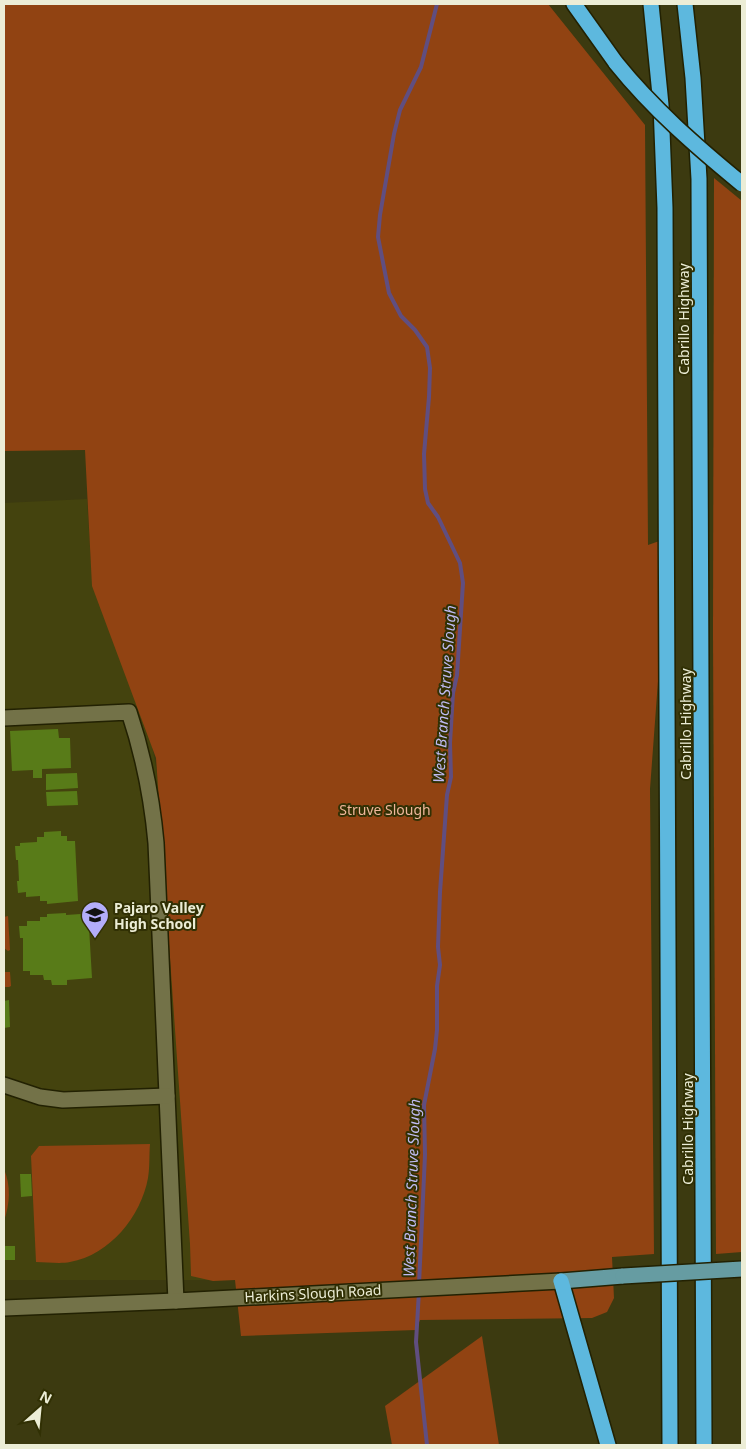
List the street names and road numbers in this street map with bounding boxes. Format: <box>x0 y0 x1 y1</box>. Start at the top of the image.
street label: Cabrillo Highway <box>674 263 693 375</box>
street label: Cabrillo Highway <box>676 668 695 780</box>
street label: Cabrillo Highway <box>678 1073 697 1185</box>
street label: Harkins Slough Road <box>244 1280 382 1306</box>

